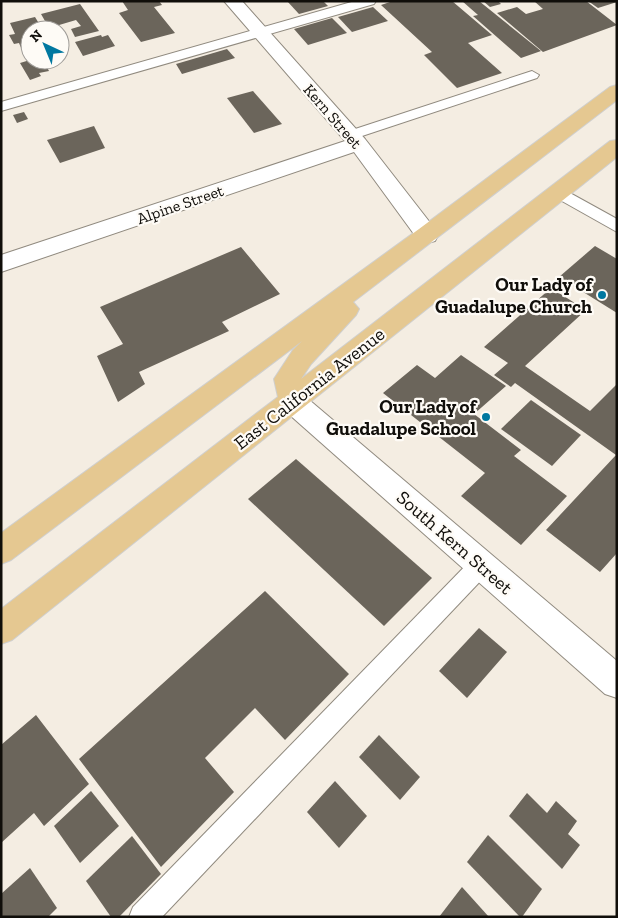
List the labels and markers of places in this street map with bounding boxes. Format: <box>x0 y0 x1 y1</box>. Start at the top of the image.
place label: Our Lady of Guadalupe Church <box>435 273 594 318</box>
marker: Our Lady of Guadalupe Church <box>596 289 608 301</box>
place label: Our Lady of Guadalupe School <box>326 395 478 440</box>
marker: Our Lady of Guadalupe School <box>480 411 492 423</box>

